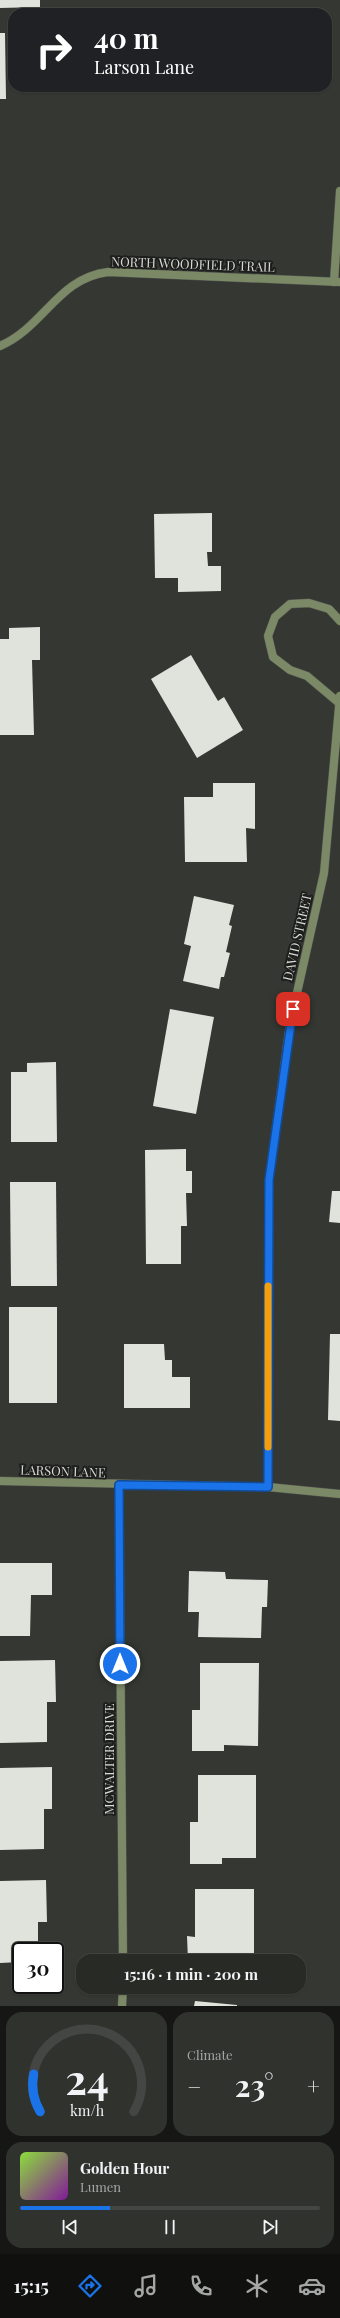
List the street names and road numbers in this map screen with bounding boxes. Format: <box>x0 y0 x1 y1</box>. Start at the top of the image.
street label: NORTH WOODFIELD TRAIL <box>111 252 276 275</box>
street label: DAVID STREET <box>278 891 315 982</box>
street label: LARSON LANE <box>20 1461 106 1480</box>
street label: MCWALTER DRIVE <box>100 1703 117 1815</box>

